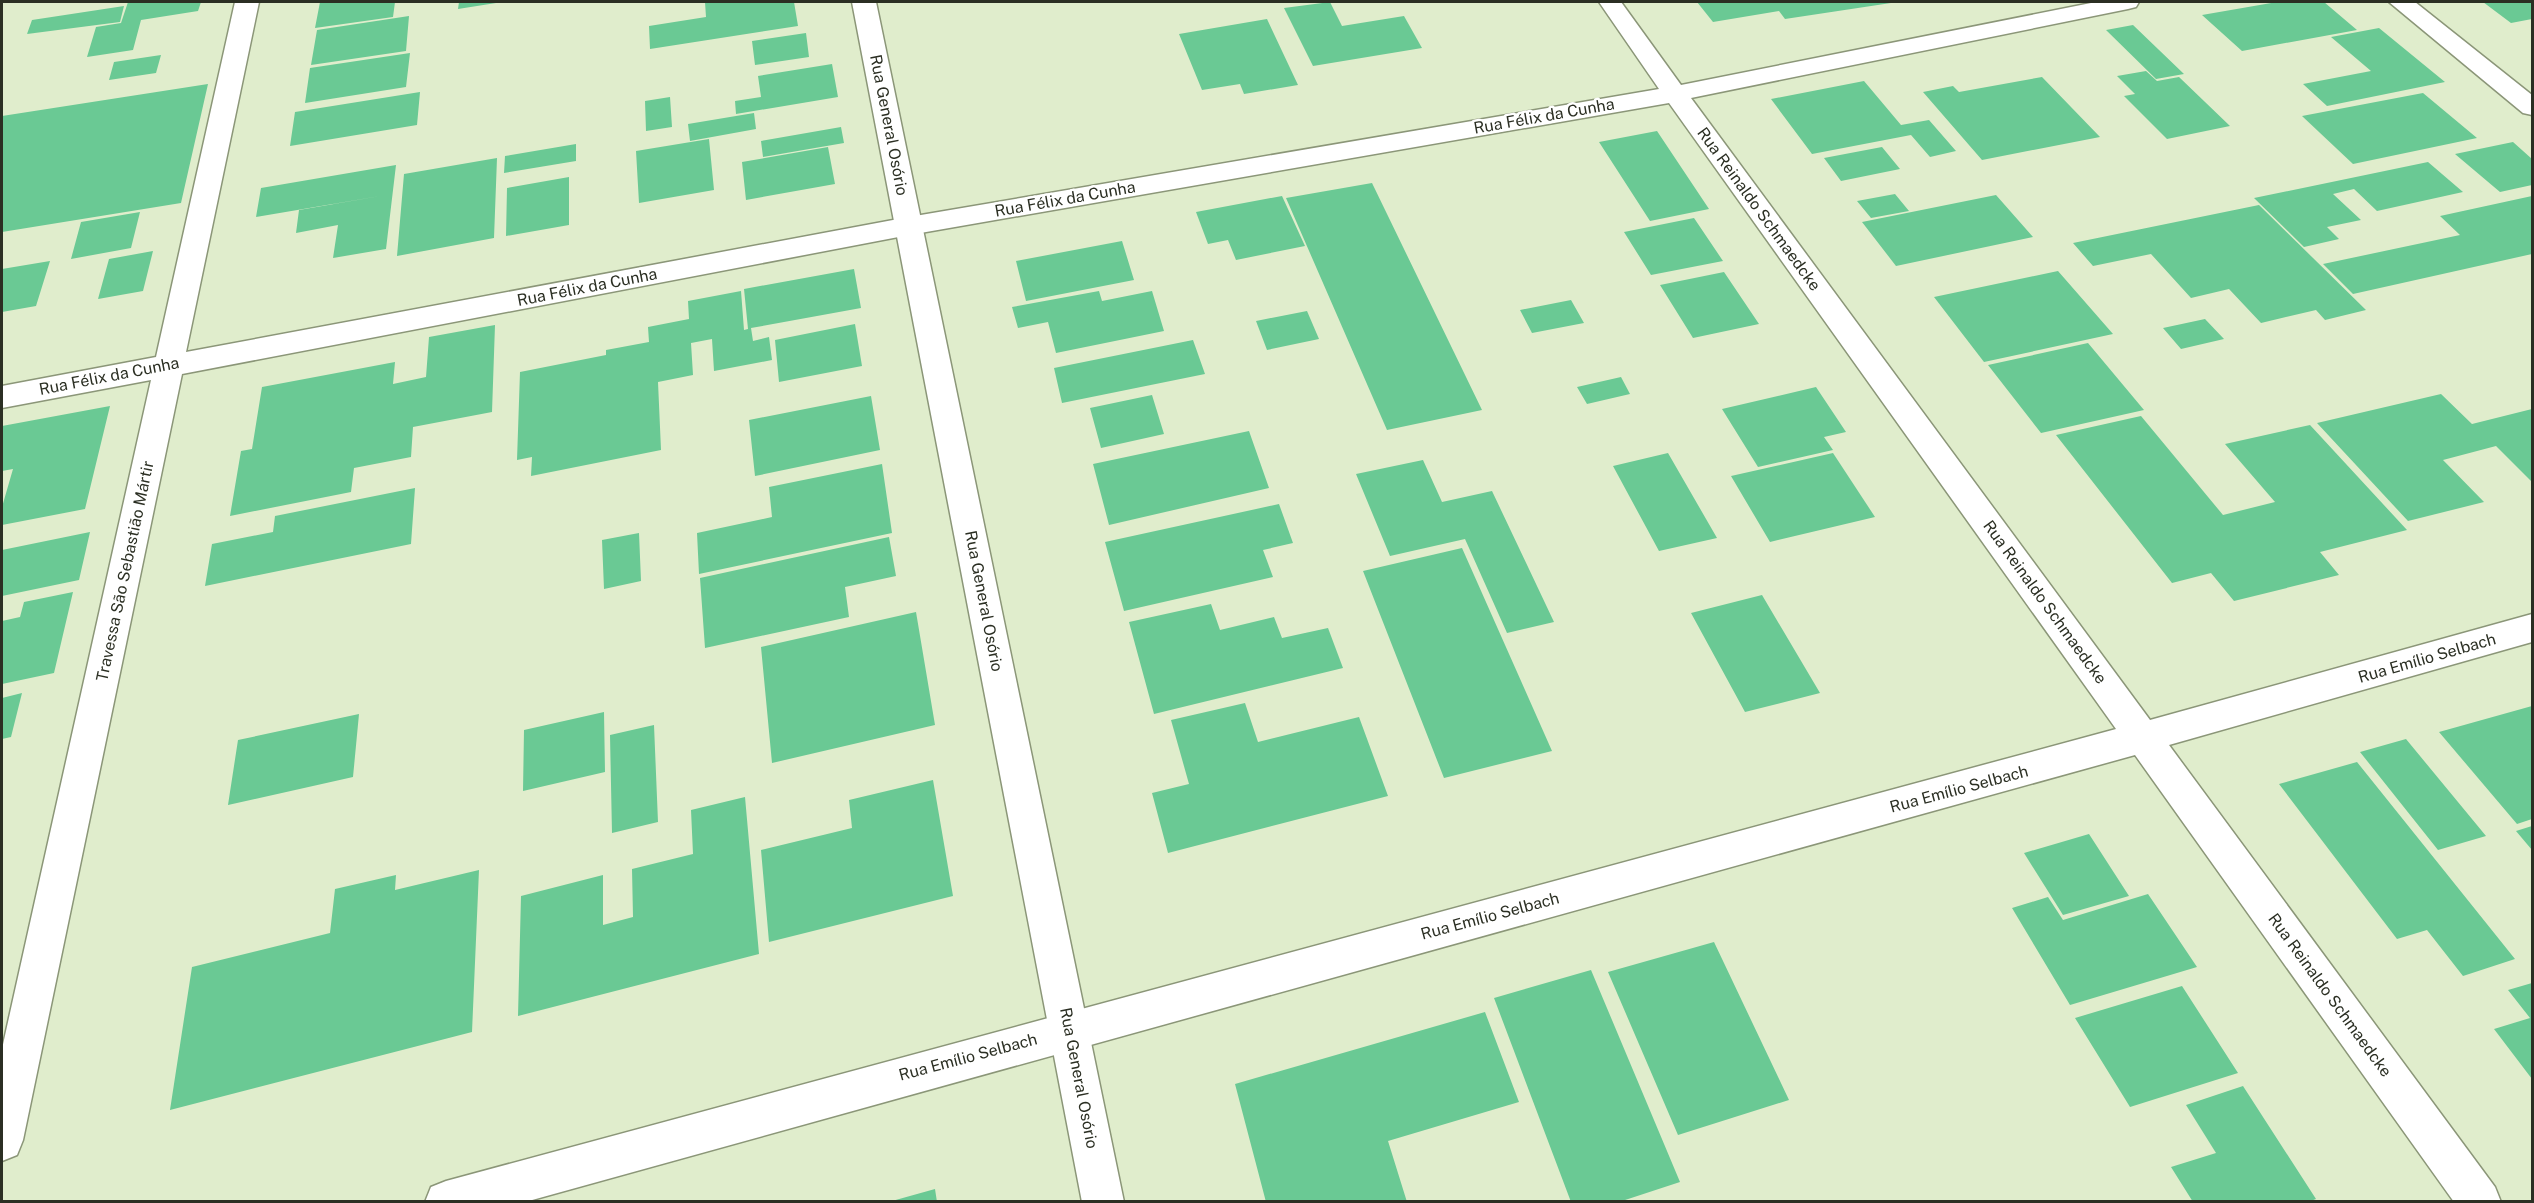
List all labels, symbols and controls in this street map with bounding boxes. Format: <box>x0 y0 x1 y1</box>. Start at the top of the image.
street label: Rua General Osório <box>866 53 912 197</box>
street label: Rua Félix da Cunha <box>1472 94 1616 138</box>
street label: Rua Reinaldo Schmaedcke <box>1693 124 1825 294</box>
street label: Rua Félix da Cunha <box>993 177 1137 221</box>
street label: Rua Félix da Cunha <box>515 264 659 310</box>
street label: Rua Félix da Cunha <box>37 353 181 399</box>
street label: Travessa São Sebastião Mártir <box>92 459 158 683</box>
street label: Rua Reinaldo Schmaedcke <box>1979 517 2111 687</box>
street label: Rua General Osório <box>961 529 1007 673</box>
street label: Rua Emílio Selbach <box>2356 629 2498 687</box>
street label: Rua Emílio Selbach <box>1888 761 2030 817</box>
street label: Rua Emílio Selbach <box>1419 888 1561 944</box>
street label: Rua Reinaldo Schmaedcke <box>2264 910 2396 1080</box>
street label: Rua General Osório <box>1056 1006 1102 1150</box>
street label: Rua Emílio Selbach <box>897 1029 1039 1085</box>

